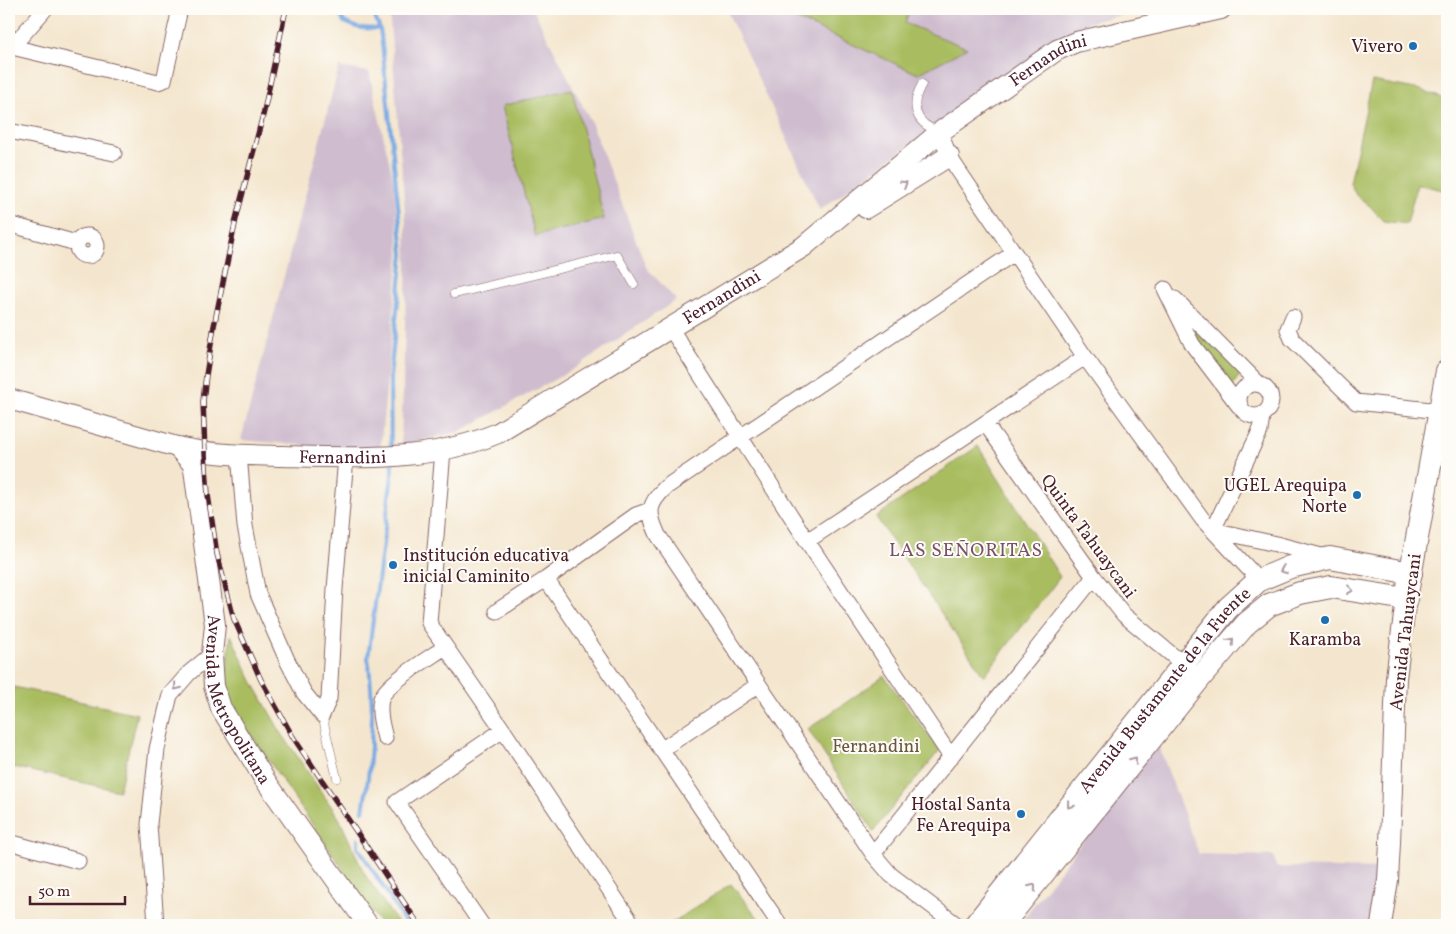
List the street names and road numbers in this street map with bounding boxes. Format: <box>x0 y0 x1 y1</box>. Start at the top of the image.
street label: Fernandini <box>1005 29 1090 94</box>
street label: Fernandini <box>678 265 766 331</box>
street label: Fernandini <box>298 445 387 471</box>
street label: Quinta Tahuaycani <box>1034 470 1141 604</box>
street label: Avenida Tahuaycani <box>1384 552 1429 712</box>
street label: Avenida Bustamente de la Fuente <box>1074 582 1257 799</box>
street label: Avenida Metropolitana <box>198 613 276 790</box>

